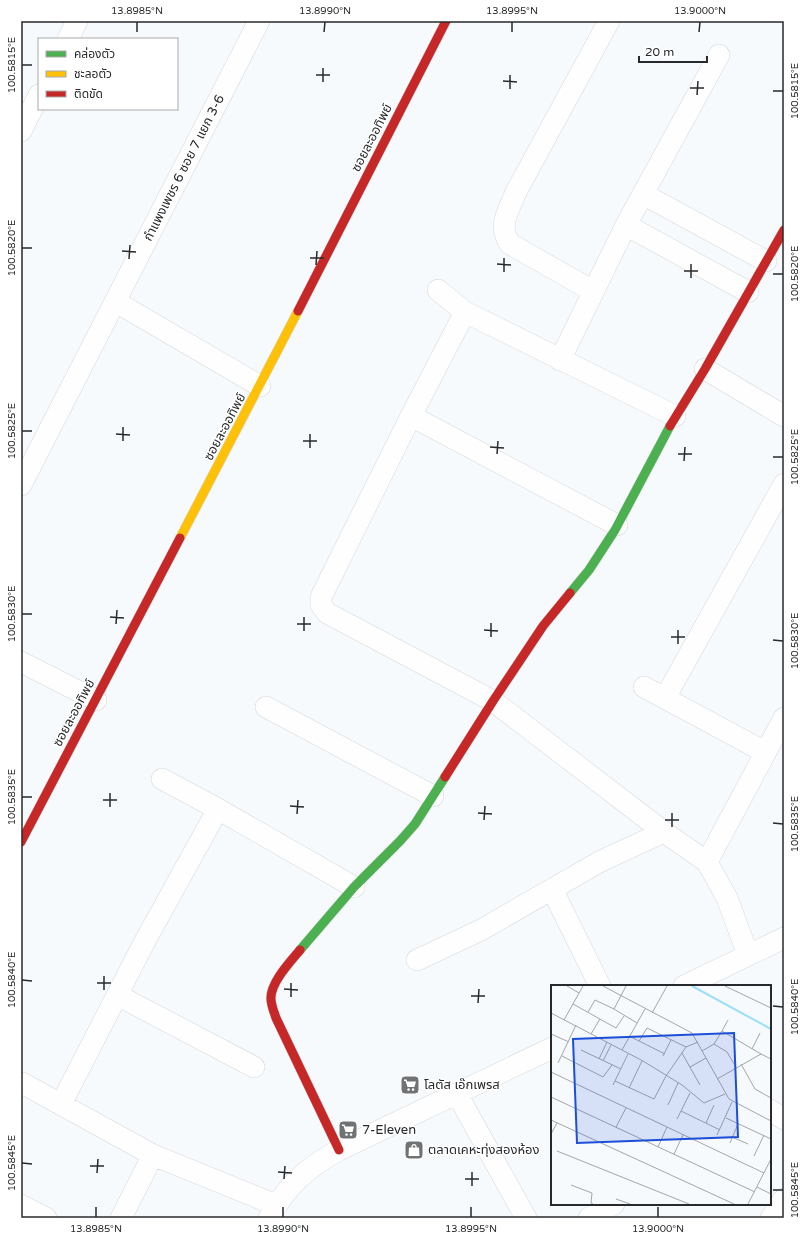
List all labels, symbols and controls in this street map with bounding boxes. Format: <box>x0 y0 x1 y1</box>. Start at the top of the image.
text: 13.8985°N <box>111 5 163 17</box>
text: 13.8990°N <box>299 5 351 17</box>
text: 13.8995°N <box>486 5 538 17</box>
text: 13.9000°N <box>674 5 726 17</box>
text: 100.5815°E <box>6 37 18 93</box>
legend <box>38 38 178 110</box>
scale bar <box>639 38 707 64</box>
text: 20 m <box>645 45 674 59</box>
text: คล่องตัว <box>74 47 115 61</box>
text: 100.5815°E <box>789 63 801 119</box>
text: ชะลอตัว <box>74 67 112 81</box>
text: ติดขัด <box>74 87 103 101</box>
street label: กำแพงเพชร 6 ซอย 7 แยก 3-6 <box>140 92 228 244</box>
street label: ซอยละออทิพย์ <box>348 101 396 175</box>
text: 100.5820°E <box>6 220 18 276</box>
text: 100.5820°E <box>789 246 801 302</box>
street label: ซอยละออทิพย์ <box>201 391 249 463</box>
text: 100.5825°E <box>6 403 18 459</box>
text: 100.5825°E <box>789 429 801 485</box>
text: 100.5830°E <box>6 586 18 642</box>
text: 100.5830°E <box>789 613 801 669</box>
street label: ซอยละออทิพย์ <box>50 677 98 749</box>
text: 100.5835°E <box>6 769 18 825</box>
text: 100.5835°E <box>789 796 801 852</box>
text: 100.5840°E <box>6 952 18 1008</box>
text: 100.5840°E <box>789 979 801 1035</box>
inset map <box>551 985 771 1205</box>
supermarket icon: โลตัส เอ๊กเพรส <box>399 1074 421 1096</box>
place label: โลตัส เอ๊กเพรส <box>424 1077 500 1093</box>
supermarket icon: 7-Eleven <box>337 1119 359 1141</box>
place label: 7-Eleven <box>362 1122 416 1138</box>
text: 100.5845°E <box>6 1135 18 1191</box>
shop icon: ตลาดเคหะทุ่งสองห้อง <box>403 1139 425 1161</box>
place label: ตลาดเคหะทุ่งสองห้อง <box>428 1142 540 1158</box>
text: 100.5845°E <box>789 1162 801 1218</box>
text: 13.8985°N <box>70 1223 122 1235</box>
text: 13.8990°N <box>257 1223 309 1235</box>
text: 13.8995°N <box>445 1223 497 1235</box>
text: 13.9000°N <box>632 1223 684 1235</box>

